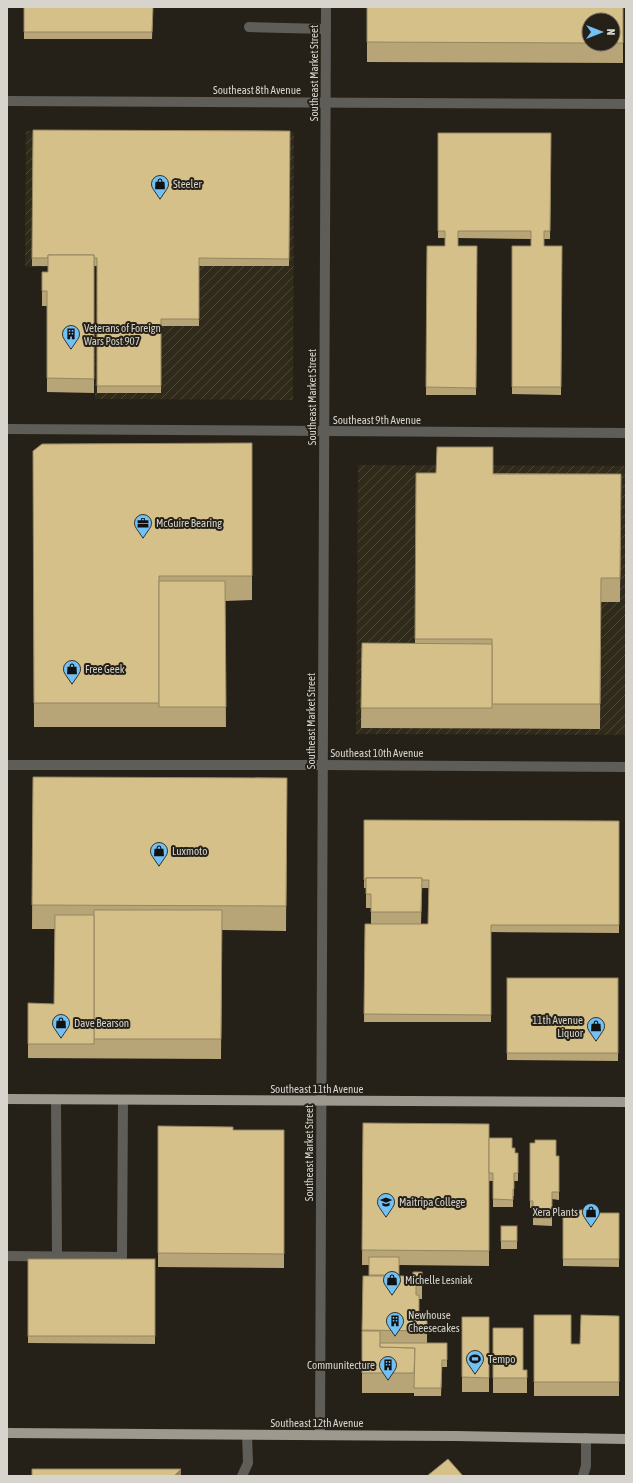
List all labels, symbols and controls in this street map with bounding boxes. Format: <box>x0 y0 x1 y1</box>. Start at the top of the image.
north arrow <box>581 12 621 52</box>
street label: Southeast Market Street <box>308 25 320 121</box>
text: N <box>605 29 617 35</box>
street label: Southeast 8th Avenue <box>213 84 301 96</box>
shop icon: Steeler <box>150 174 170 199</box>
place label: Steeler <box>173 178 202 190</box>
place label: Veterans of Foreign Wars Post 907 <box>84 322 161 347</box>
building icon: Veterans of Foreign Wars Post 907 <box>61 324 81 349</box>
street label: Southeast Market Street <box>306 349 318 445</box>
street label: Southeast 9th Avenue <box>333 414 421 426</box>
office icon: McGuire Bearing <box>133 513 153 538</box>
place label: McGuire Bearing <box>156 517 222 529</box>
shop icon: Free Geek <box>62 659 82 684</box>
place label: Free Geek <box>85 663 125 675</box>
street label: Southeast Market Street <box>305 673 317 769</box>
street label: Southeast 10th Avenue <box>330 747 424 759</box>
shop icon: Luxmoto <box>149 841 169 866</box>
place label: Luxmoto <box>172 845 207 857</box>
shop icon: Dave Bearson <box>51 1013 71 1038</box>
place label: 11th Avenue Liquor <box>532 1014 584 1039</box>
shop icon: 11th Avenue Liquor <box>586 1016 606 1041</box>
place label: Dave Bearson <box>74 1017 129 1029</box>
street label: Southeast 11th Avenue <box>270 1083 364 1095</box>
street label: Southeast Market Street <box>303 1105 315 1201</box>
school or university icon: Maitripa College <box>376 1192 396 1217</box>
place label: Maitripa College <box>399 1196 465 1208</box>
shop icon: Xera Plants <box>581 1202 601 1227</box>
place label: Xera Plants <box>533 1206 578 1218</box>
shop icon: Michelle Lesniak <box>382 1270 402 1295</box>
place label: Michelle Lesniak <box>405 1274 473 1286</box>
place label: Newhouse Cheesecakes <box>408 1309 460 1334</box>
building icon: Newhouse Cheesecakes <box>385 1311 405 1336</box>
sports icon: Tempo <box>465 1349 485 1374</box>
place label: Tempo <box>488 1353 515 1365</box>
building icon: Communitecture <box>378 1355 398 1380</box>
place label: Communitecture <box>307 1359 375 1371</box>
street label: Southeast 12th Avenue <box>270 1417 364 1429</box>

